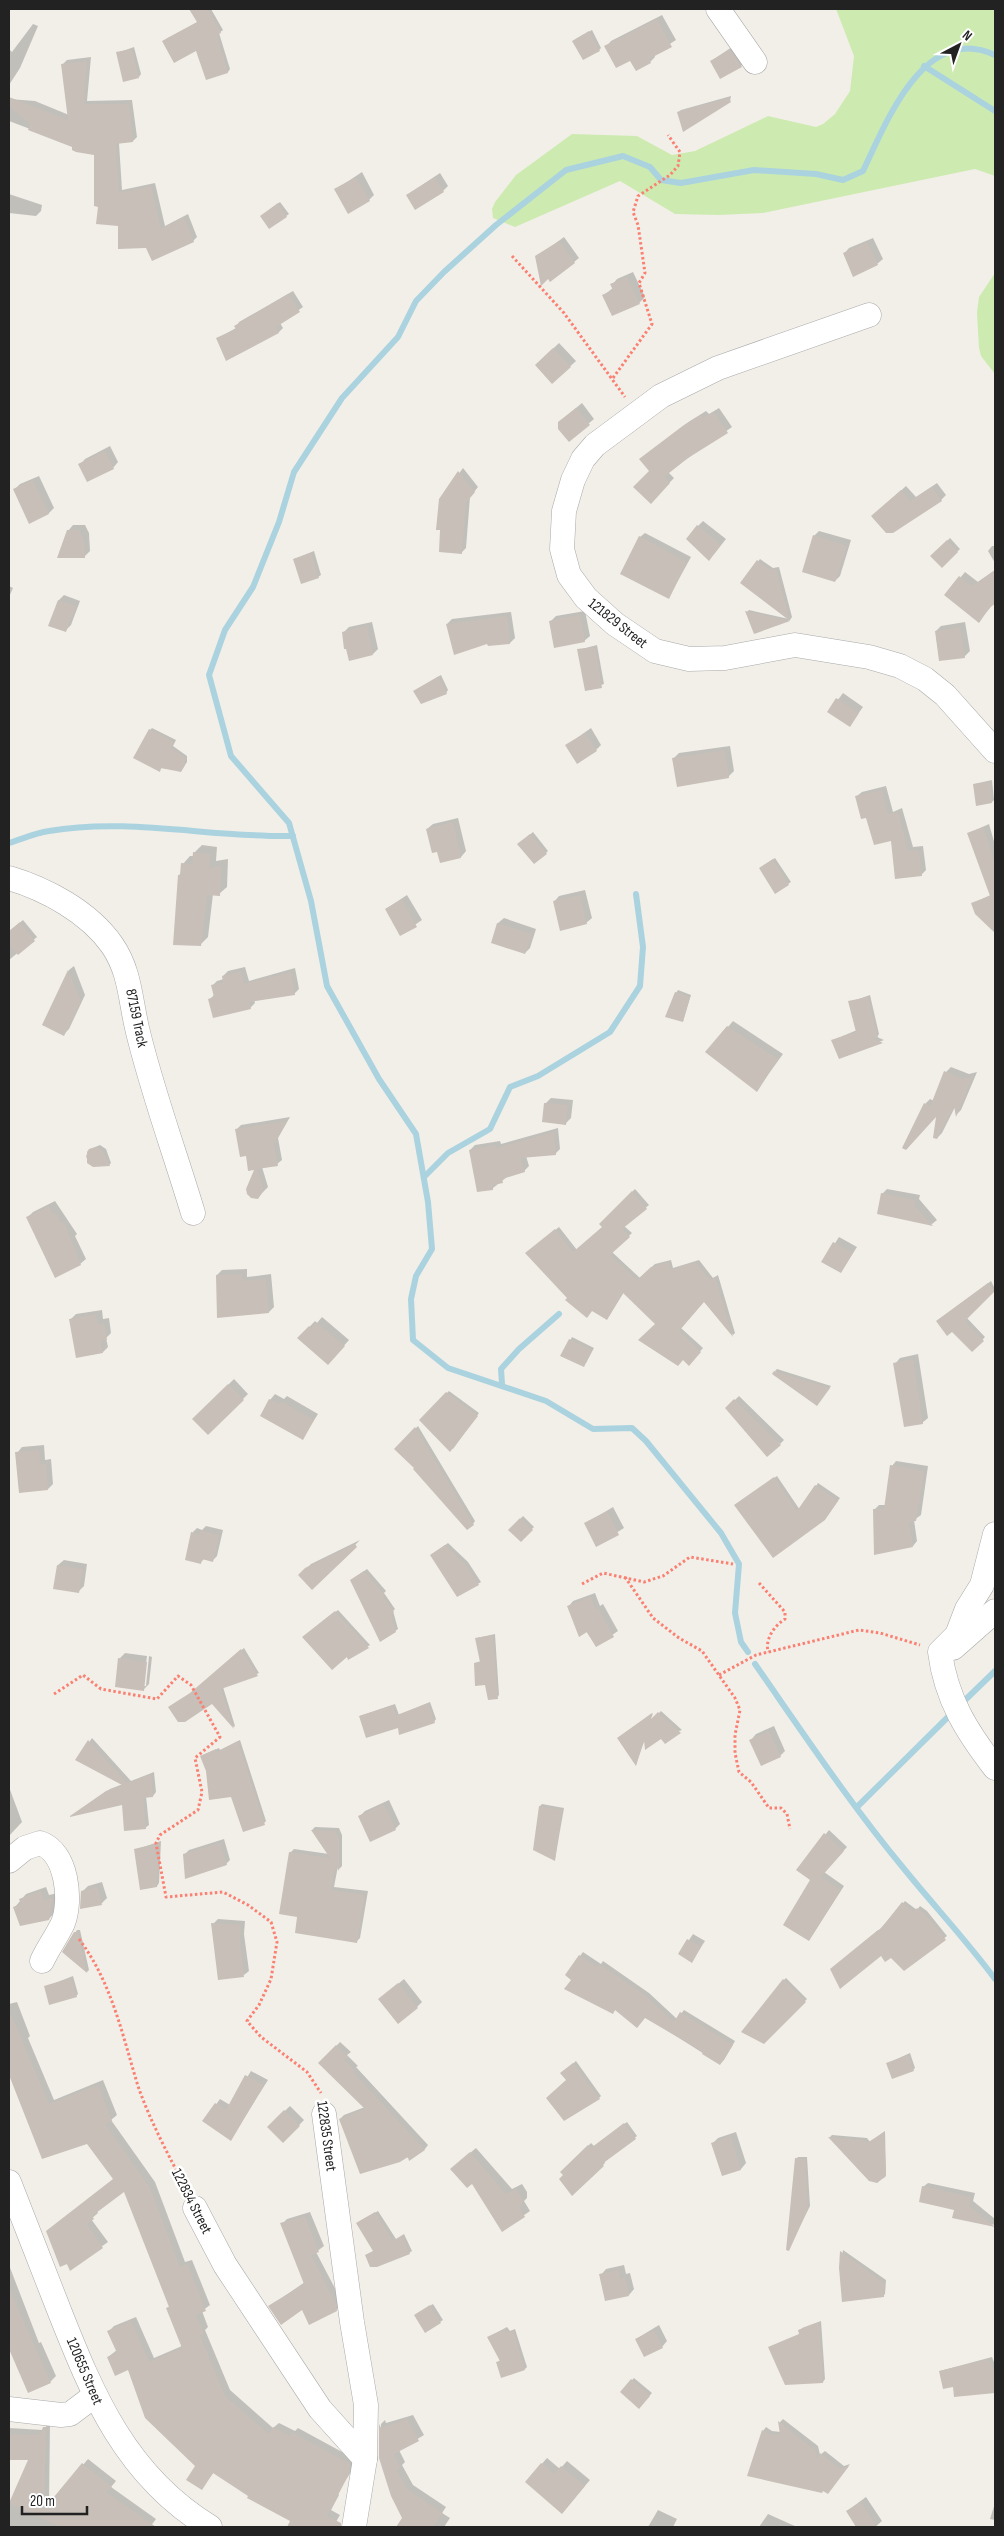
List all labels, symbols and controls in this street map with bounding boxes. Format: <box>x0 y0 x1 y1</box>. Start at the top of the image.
north arrow <box>934 20 984 70</box>
text: N <box>959 27 976 44</box>
street label: 121829 Street <box>584 594 652 653</box>
street label: 87159 Track <box>121 987 152 1049</box>
street label: 122835 Street <box>312 2100 341 2173</box>
street label: 122834 Street <box>167 2165 216 2238</box>
street label: 120655 Street <box>62 2335 107 2408</box>
scale bar <box>22 2484 88 2516</box>
text: 20 m <box>30 2492 55 2511</box>

